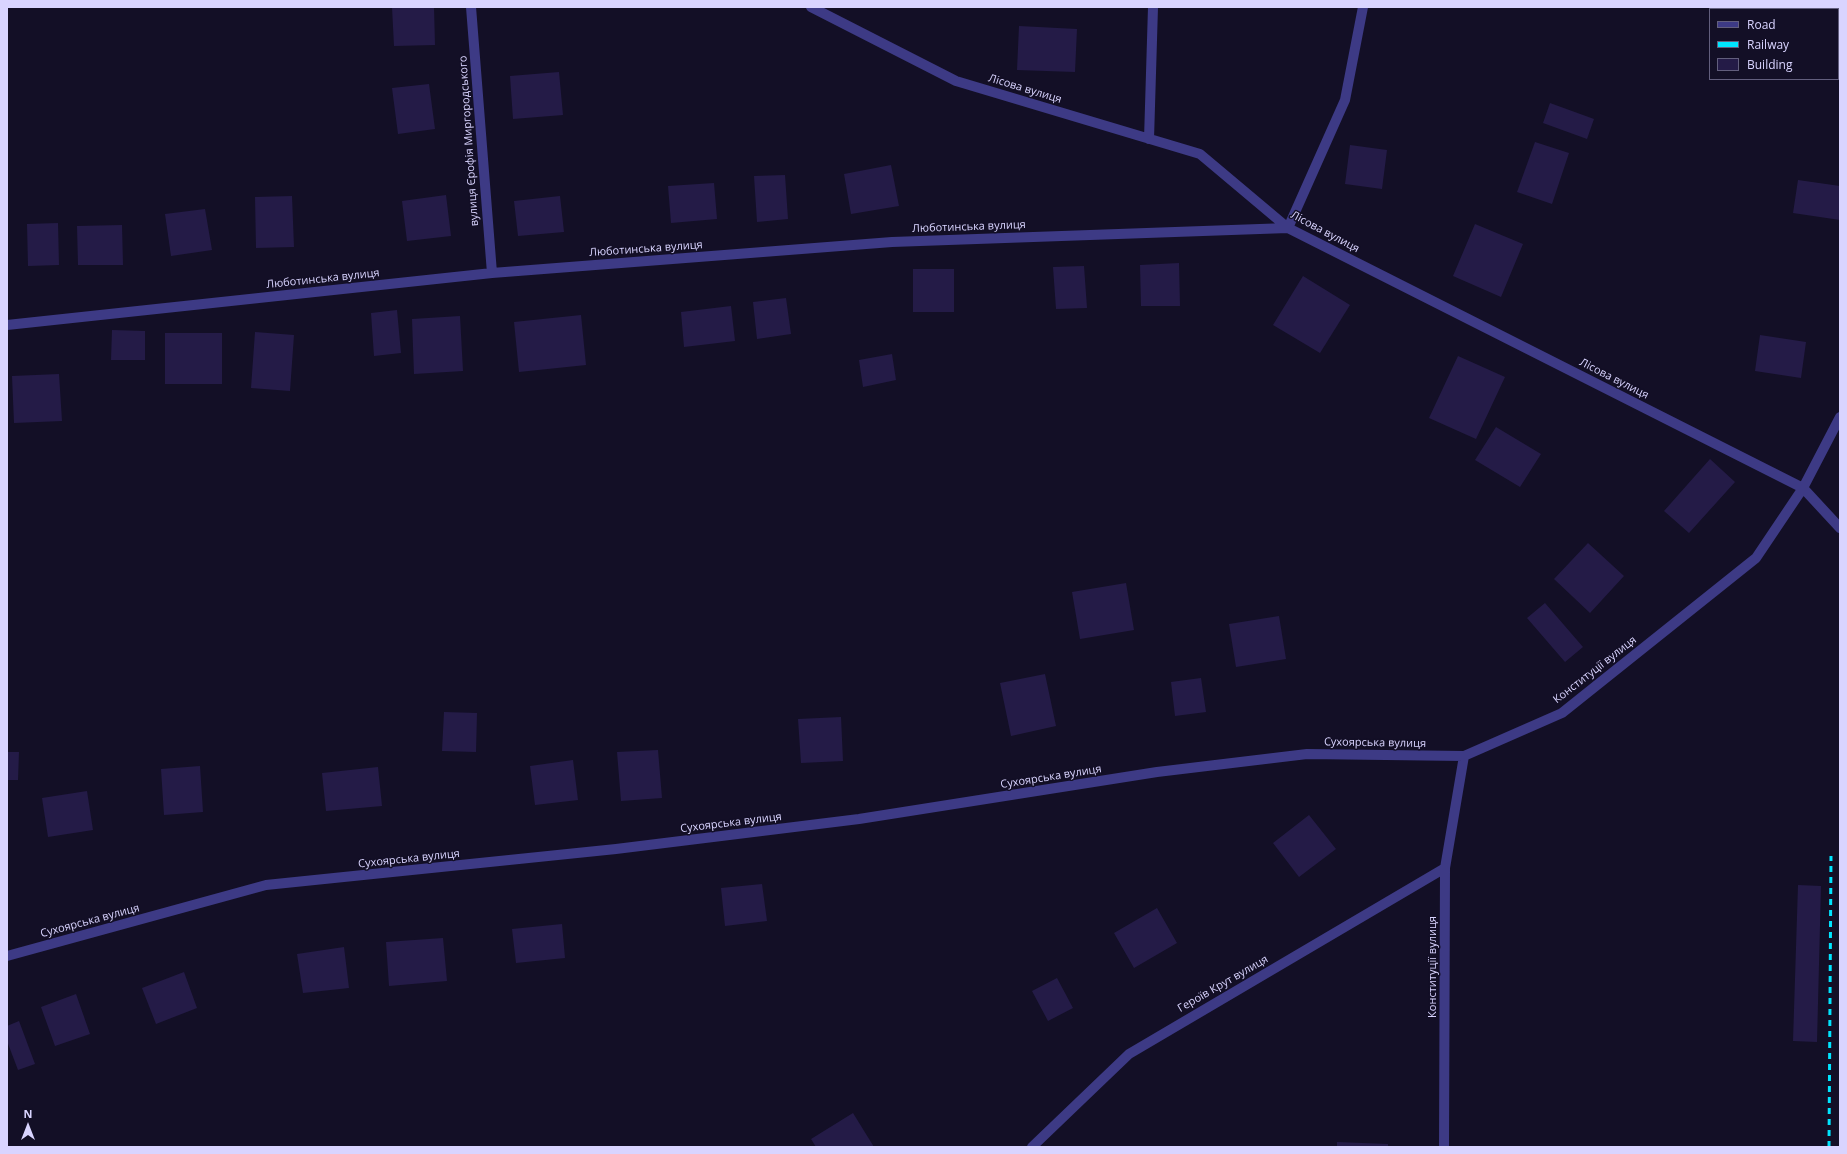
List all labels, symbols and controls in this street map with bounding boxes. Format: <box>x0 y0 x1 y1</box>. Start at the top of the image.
legend <box>1709 8 1839 80</box>
text: Road <box>1747 16 1776 33</box>
text: Railway <box>1747 36 1789 53</box>
street label: вулиця Єрофія Миргородського <box>456 55 482 227</box>
text: Building <box>1747 56 1792 73</box>
street label: Лісова вулиця <box>987 72 1063 106</box>
street label: Лісова вулиця <box>1288 208 1362 256</box>
street label: Люботинська вулиця <box>912 218 1026 236</box>
street label: Люботинська вулиця <box>589 238 703 260</box>
street label: Люботинська вулиця <box>266 266 380 292</box>
street label: Лісова вулиця <box>1577 356 1651 402</box>
street label: Конституції вулиця <box>1551 633 1639 707</box>
street label: Сухоярська вулиця <box>1324 736 1426 750</box>
street label: Сухоярська вулиця <box>1000 762 1102 792</box>
street label: Сухоярська вулиця <box>680 810 782 836</box>
street label: Сухоярська вулиця <box>358 847 460 871</box>
street label: Сухоярська вулиця <box>39 901 141 941</box>
street label: Конституції вулиця <box>1426 916 1440 1018</box>
street label: Героїв Крут вулиця <box>1175 953 1271 1015</box>
north arrow <box>8 1106 48 1146</box>
text: N <box>24 1106 32 1121</box>

